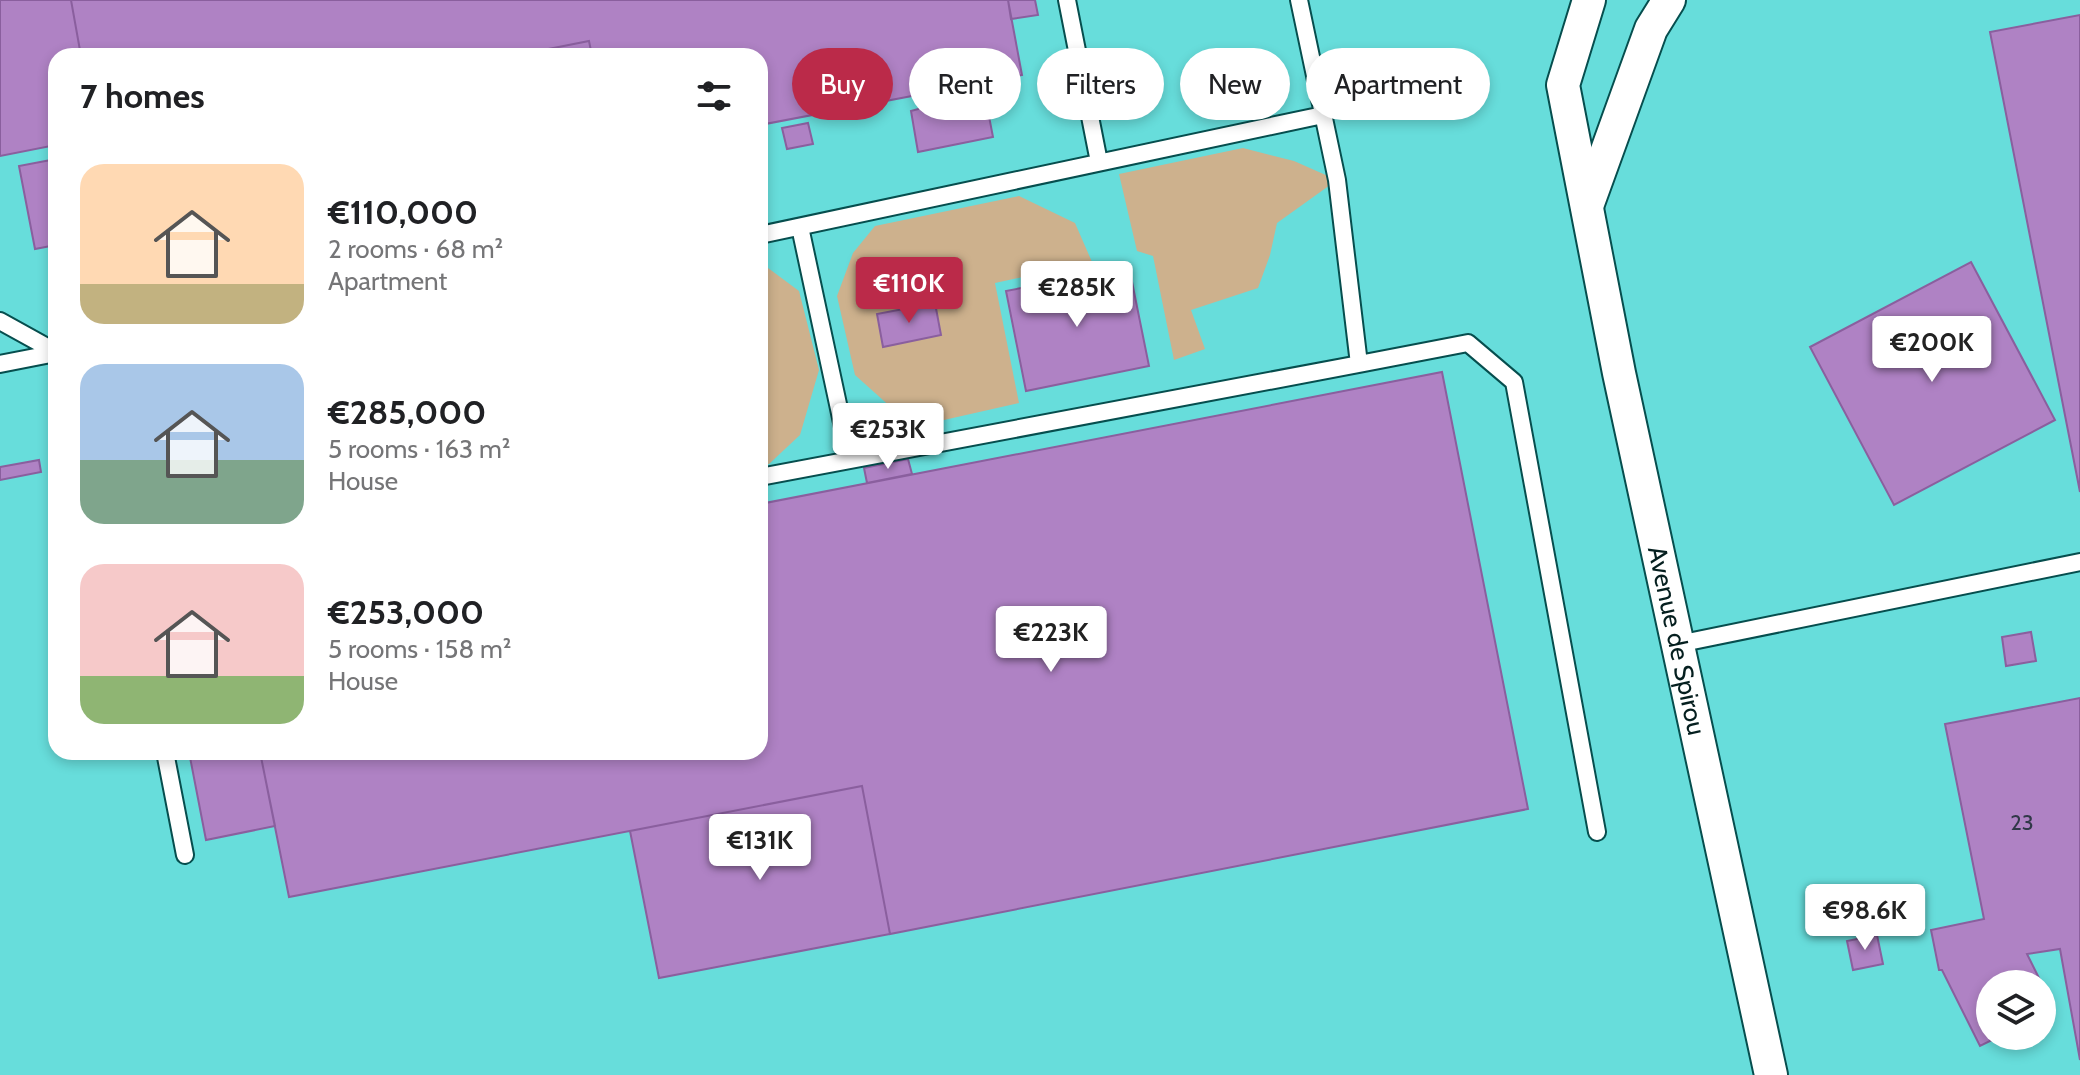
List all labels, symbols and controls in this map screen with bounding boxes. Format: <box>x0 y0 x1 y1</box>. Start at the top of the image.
chip: Buy <box>792 48 893 120</box>
chip: Rent <box>909 48 1021 120</box>
chip: Filters <box>1037 48 1164 120</box>
chip: New <box>1180 48 1290 120</box>
chip: Apartment <box>1306 48 1490 120</box>
icon: filters <box>692 74 736 118</box>
text: 7 homes <box>80 75 205 117</box>
text: €110,000 <box>328 191 478 233</box>
icon: home <box>144 196 240 292</box>
text: 2 rooms · 68 m² <box>328 233 503 265</box>
pin: €110K <box>853 257 965 325</box>
pin: €285K <box>1021 261 1133 329</box>
text: Apartment <box>328 265 447 297</box>
text: €110K <box>874 267 944 299</box>
text: €285K <box>1039 271 1115 303</box>
pin: €200K <box>1876 316 1988 384</box>
text: €200K <box>1890 326 1974 358</box>
text: €285,000 <box>328 391 486 433</box>
icon: home <box>144 396 240 492</box>
pin: €253K <box>832 403 944 471</box>
text: €253K <box>851 413 925 445</box>
text: 5 rooms · 163 m² <box>328 433 510 465</box>
text: House <box>328 465 398 497</box>
street label: Avenue de Spirou <box>1641 543 1713 738</box>
text: €253,000 <box>328 591 484 633</box>
icon: home <box>144 596 240 692</box>
pin: €223K <box>995 606 1107 674</box>
text: €223K <box>1014 616 1088 648</box>
text: 5 rooms · 158 m² <box>328 633 511 665</box>
text: House <box>328 665 398 697</box>
house number: 23 <box>2010 809 2034 836</box>
pin: €131K <box>704 814 816 882</box>
text: €131K <box>727 824 793 856</box>
pin: €98.6K <box>1800 884 1930 952</box>
text: €98.6K <box>1823 894 1907 926</box>
map controls <box>1976 970 2056 1050</box>
button: layers <box>1976 970 2056 1050</box>

